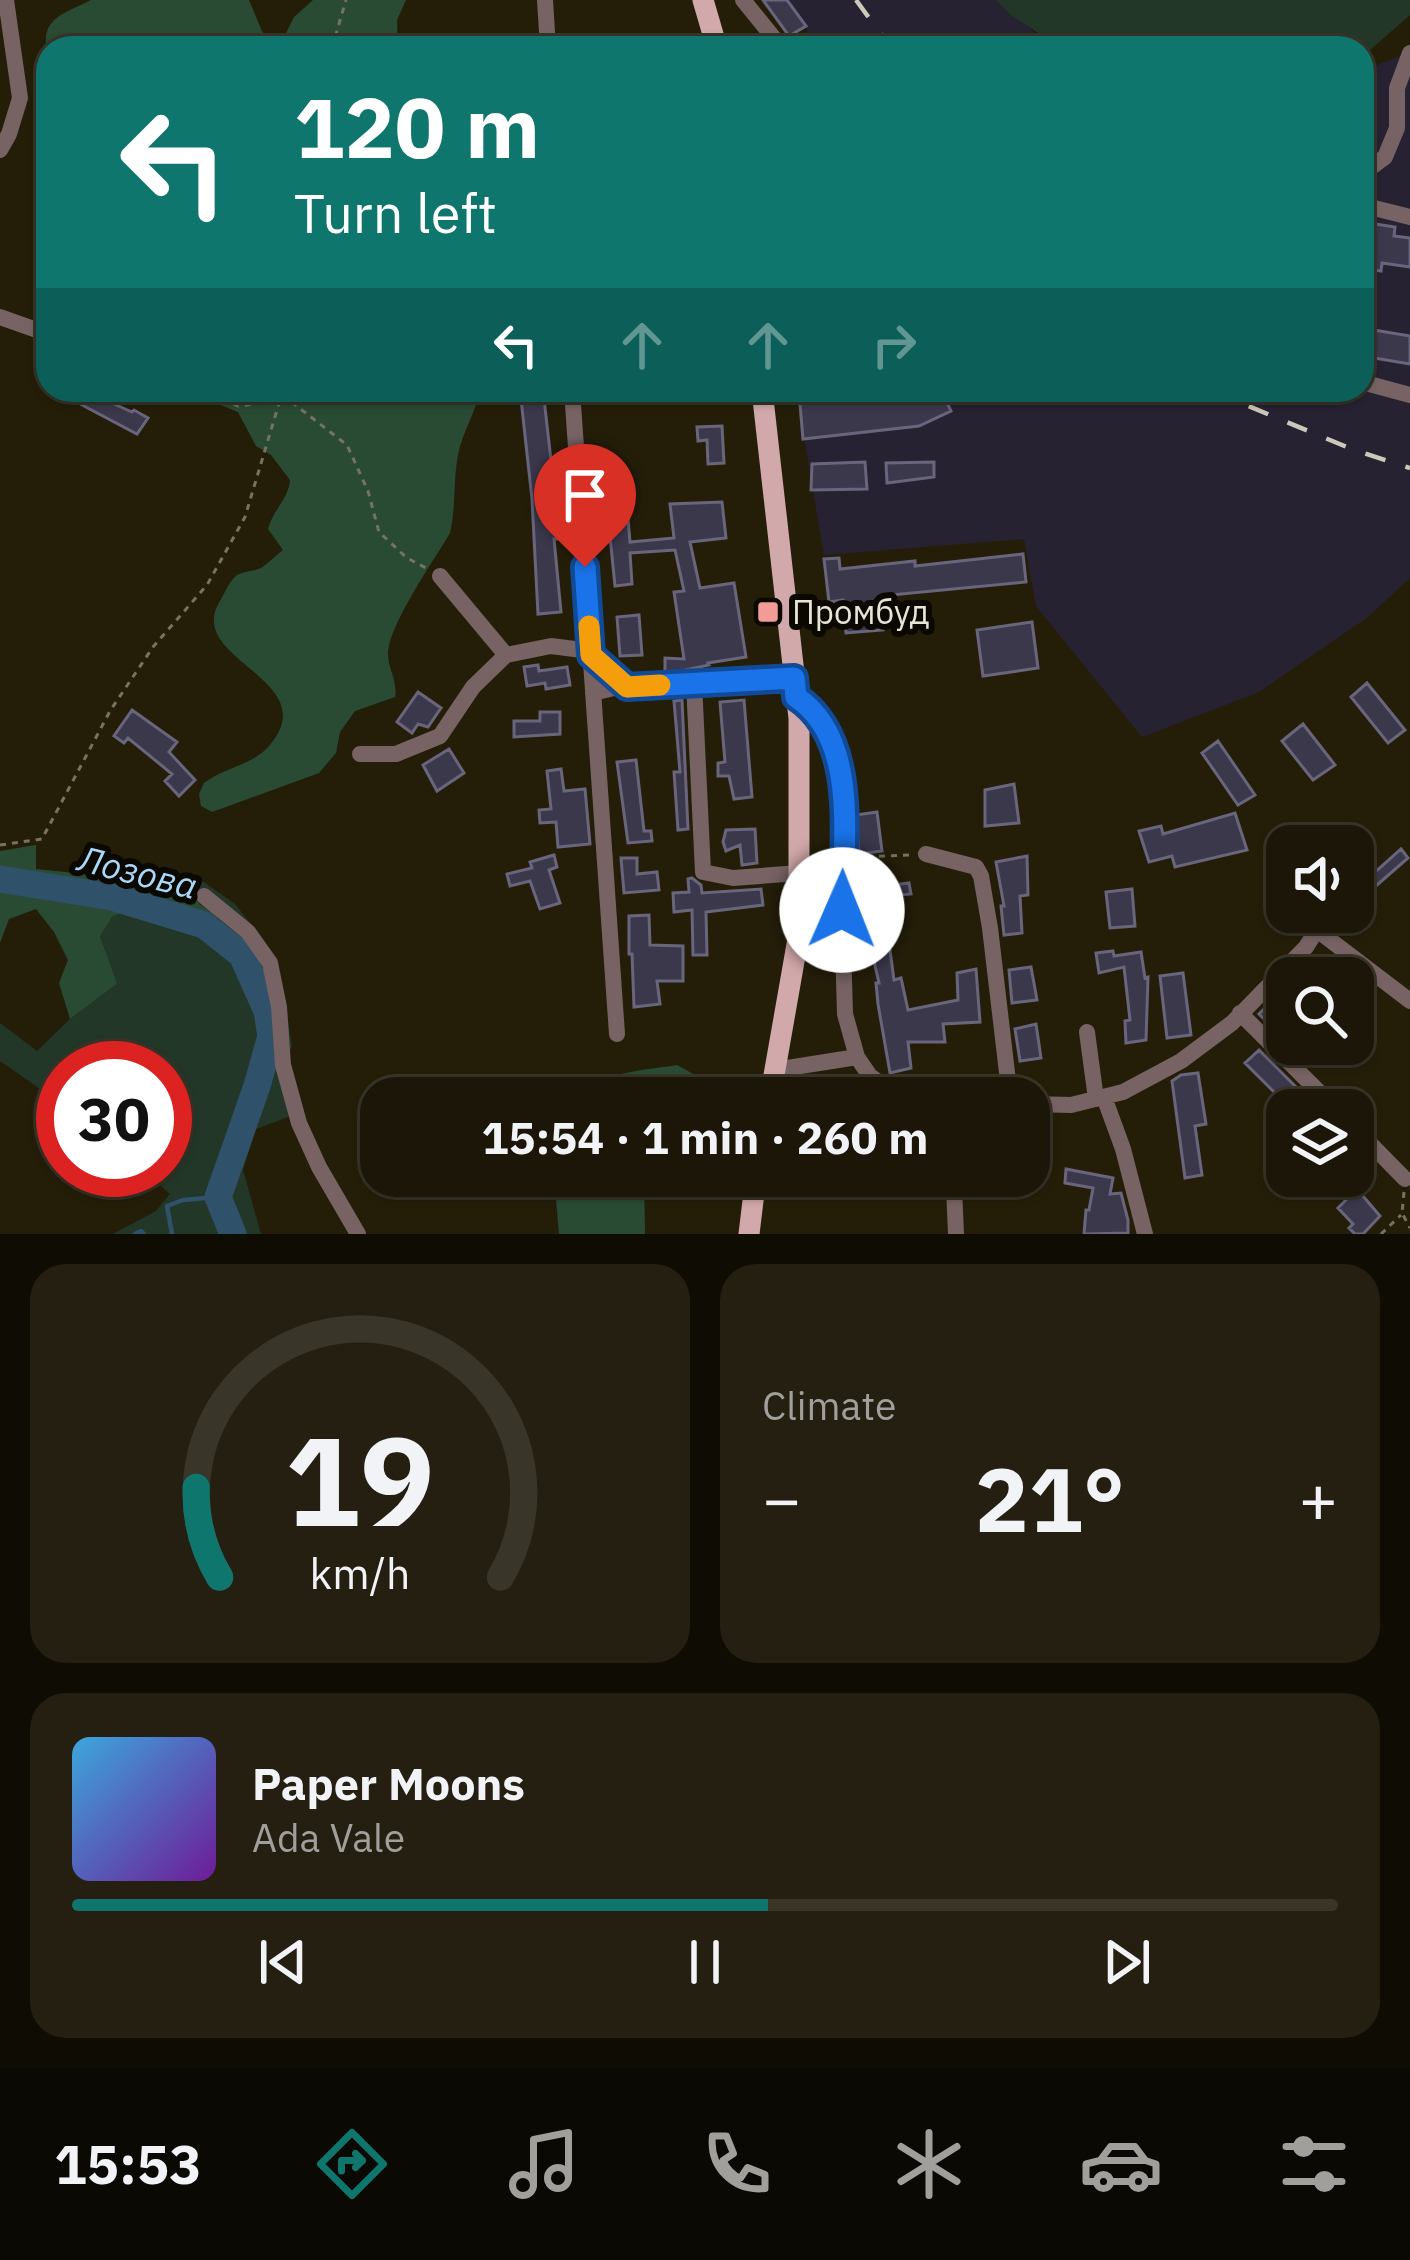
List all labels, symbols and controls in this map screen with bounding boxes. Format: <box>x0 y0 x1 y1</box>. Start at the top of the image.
text: 120 m <box>294 72 540 181</box>
icon: left <box>96 84 252 240</box>
text: Turn left <box>294 178 497 248</box>
icon: left <box>483 312 549 378</box>
icon: ahead <box>609 312 675 378</box>
icon: ahead <box>735 312 801 378</box>
icon: right <box>861 312 927 378</box>
pin <box>534 444 636 567</box>
icon: arrive <box>552 462 618 528</box>
place label: Промбуд <box>792 590 930 633</box>
marker: Промбуд <box>755 599 781 625</box>
map controls <box>1266 825 1374 1197</box>
button: sound <box>1266 825 1374 933</box>
water label: Лозова <box>72 834 202 909</box>
position arrow <box>779 847 905 973</box>
button: search <box>1266 957 1374 1065</box>
speed limit sign: 30 <box>36 1041 192 1197</box>
button: layers <box>1266 1089 1374 1197</box>
text: 15:54 · 1 min · 260 m <box>482 1108 928 1166</box>
text: Climate <box>762 1380 896 1431</box>
text: 19 <box>285 1398 435 1560</box>
text: 21° <box>975 1440 1125 1557</box>
text: − <box>762 1455 802 1541</box>
text: + <box>1298 1455 1338 1541</box>
text: km/h <box>310 1544 410 1600</box>
text: Paper Moons <box>252 1754 525 1812</box>
text: Ada Vale <box>252 1812 405 1863</box>
icon: previous <box>250 1929 316 1995</box>
icon: pause <box>672 1929 738 1995</box>
icon: next <box>1094 1929 1160 1995</box>
icon: directions <box>310 2122 394 2206</box>
icon: music <box>502 2122 586 2206</box>
icon: phone <box>695 2122 779 2206</box>
icon: climate <box>887 2122 971 2206</box>
icon: car <box>1079 2122 1163 2206</box>
icon: filters <box>1272 2122 1356 2206</box>
text: 15:53 <box>54 2129 202 2199</box>

